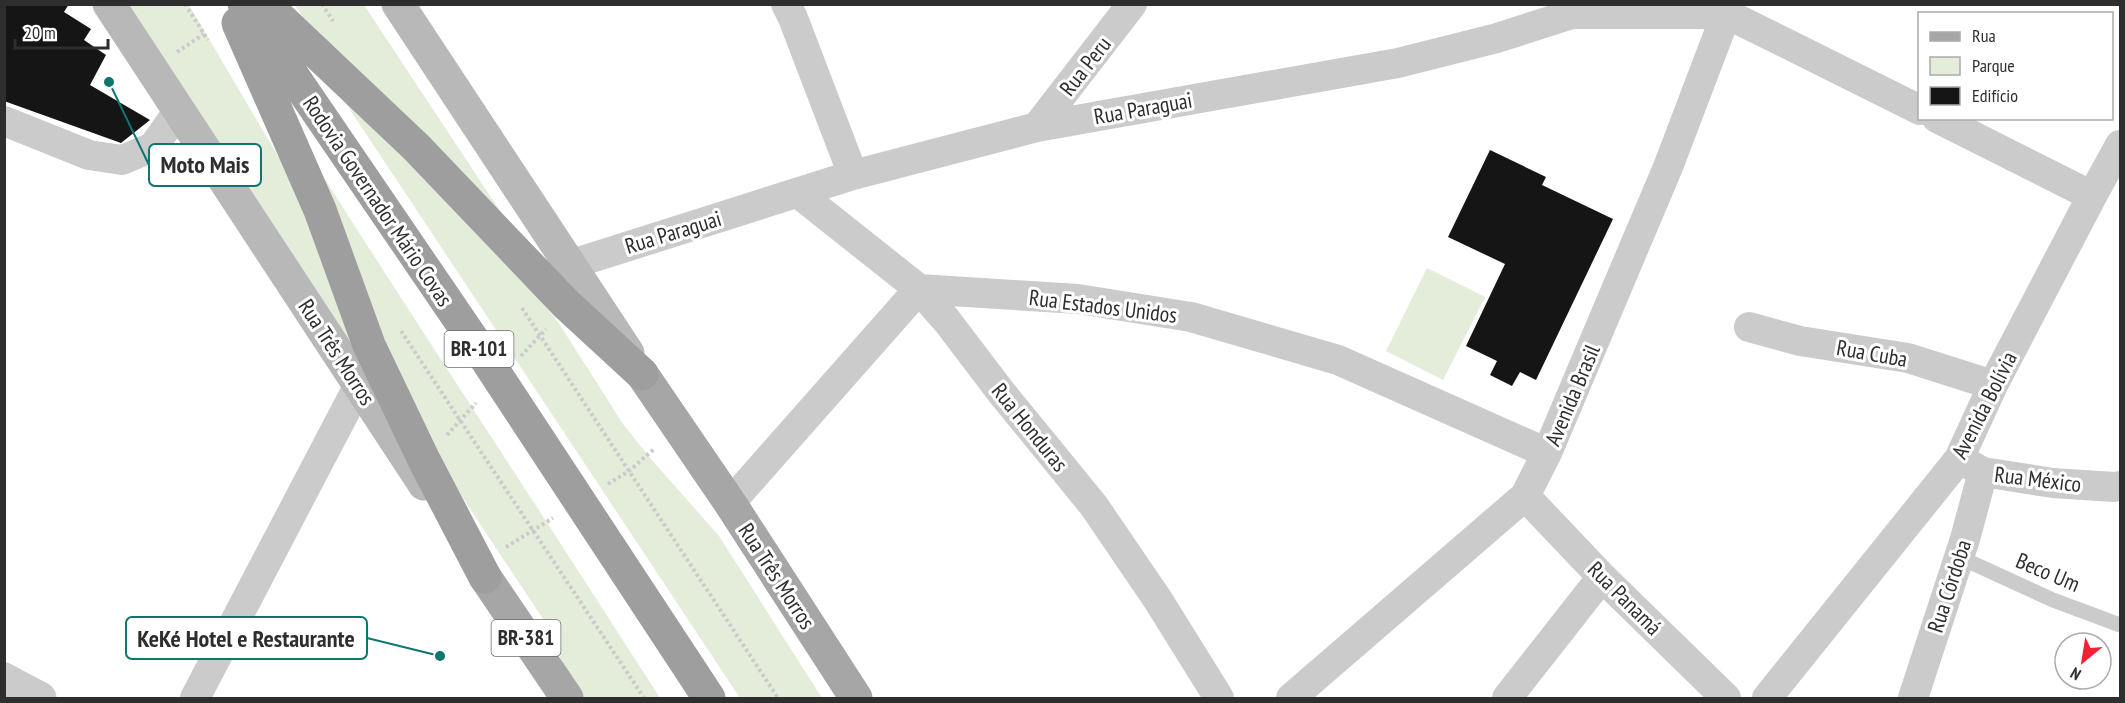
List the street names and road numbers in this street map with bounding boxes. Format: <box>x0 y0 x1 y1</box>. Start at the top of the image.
street label: Rua Peru <box>1053 31 1117 101</box>
street label: Rua Paraguai <box>1092 86 1194 130</box>
street label: Rodovia Governador Mário Covas <box>297 90 459 312</box>
street label: Rua Paraguai <box>621 204 725 260</box>
street label: Rua Estados Unidos <box>1027 283 1179 329</box>
street label: Rua Três Morros <box>292 294 382 410</box>
road number: BR-101 <box>444 331 514 367</box>
street label: Rua Cuba <box>1834 333 1910 373</box>
street label: Avenida Brasil <box>1538 339 1606 450</box>
street label: Avenida Bolívia <box>1945 347 2023 463</box>
street label: Rua Honduras <box>986 377 1074 477</box>
street label: Rua México <box>1993 460 2083 498</box>
street label: Rua Três Morros <box>732 518 822 634</box>
street label: Rua Córdoba <box>1921 536 1977 636</box>
street label: Beco Um <box>2012 546 2084 598</box>
street label: Rua Panamá <box>1582 555 1668 641</box>
road number: BR-381 <box>492 620 560 656</box>

